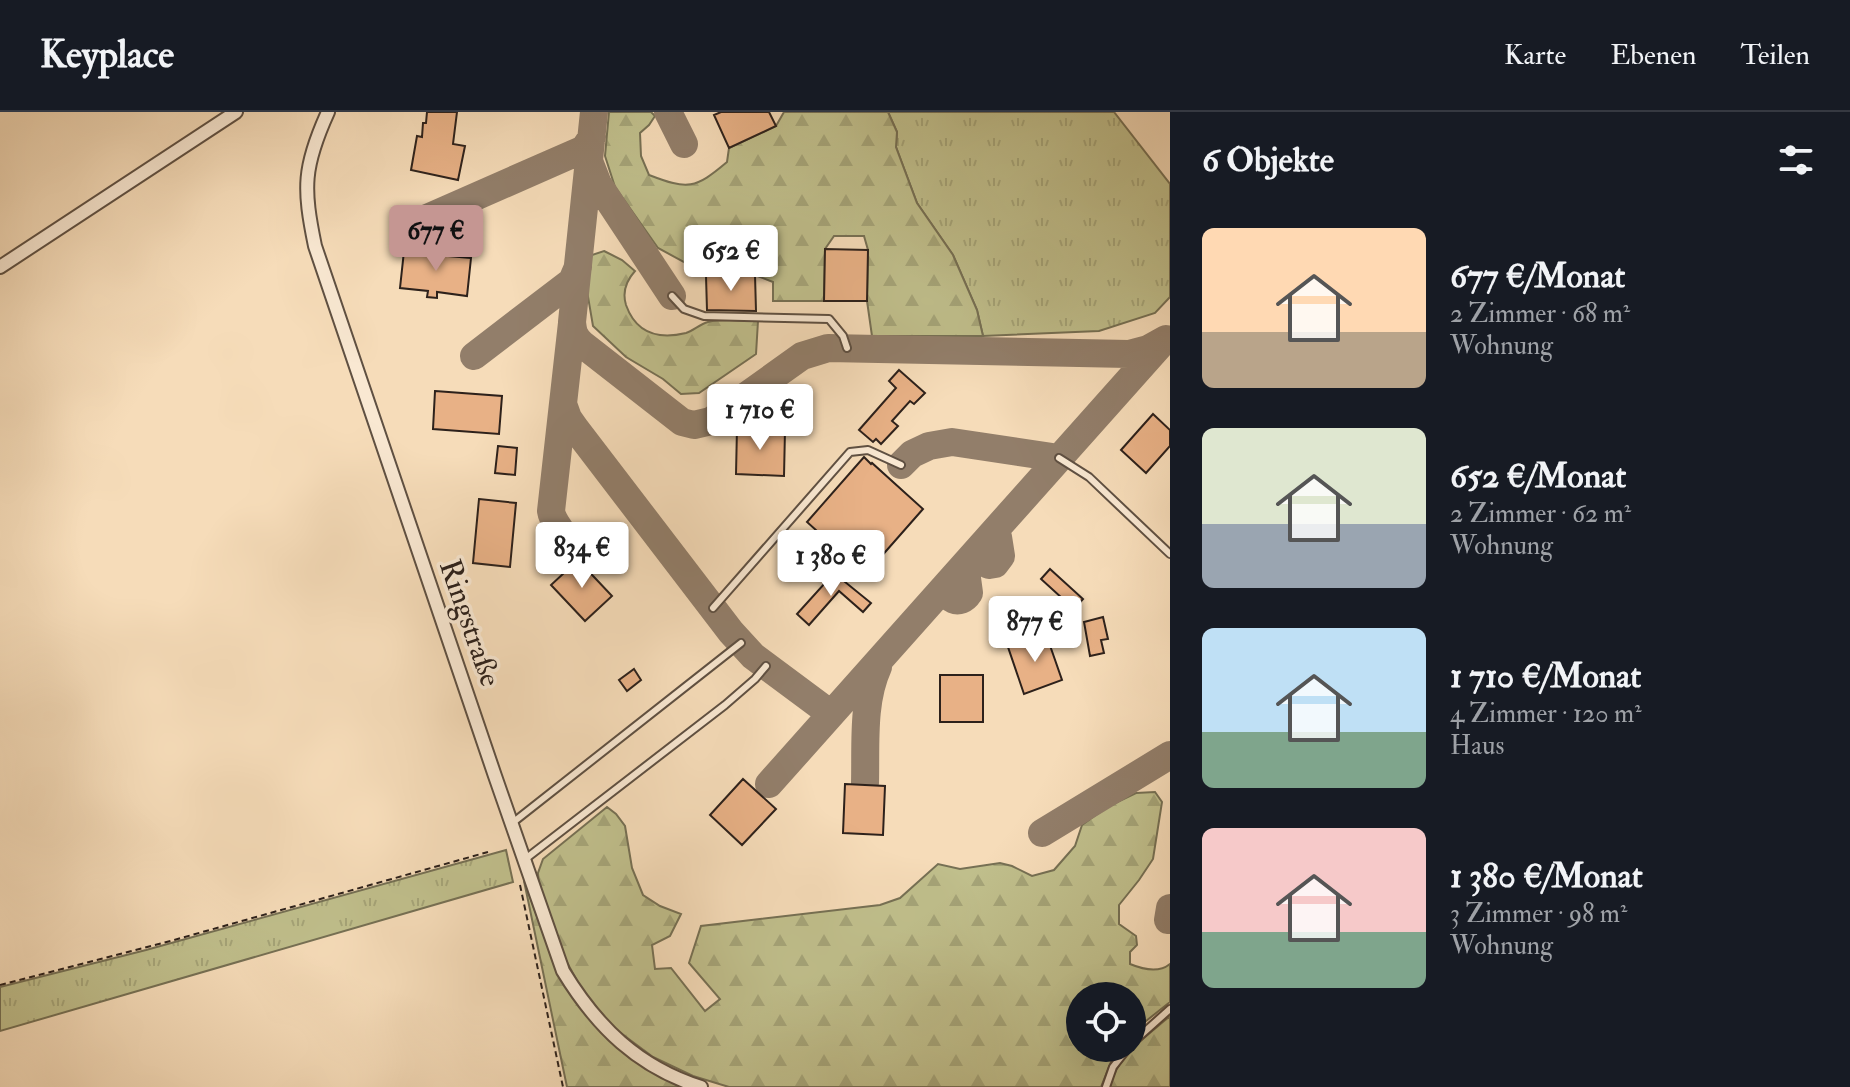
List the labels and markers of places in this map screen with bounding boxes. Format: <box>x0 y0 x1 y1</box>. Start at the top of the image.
pin: 677 € <box>380 205 492 273</box>
pin: 652 € <box>675 225 787 293</box>
pin: 1 710 € <box>686 384 834 452</box>
pin: 834 € <box>526 522 638 590</box>
pin: 1 380 € <box>757 530 905 598</box>
pin: 877 € <box>979 596 1091 664</box>

